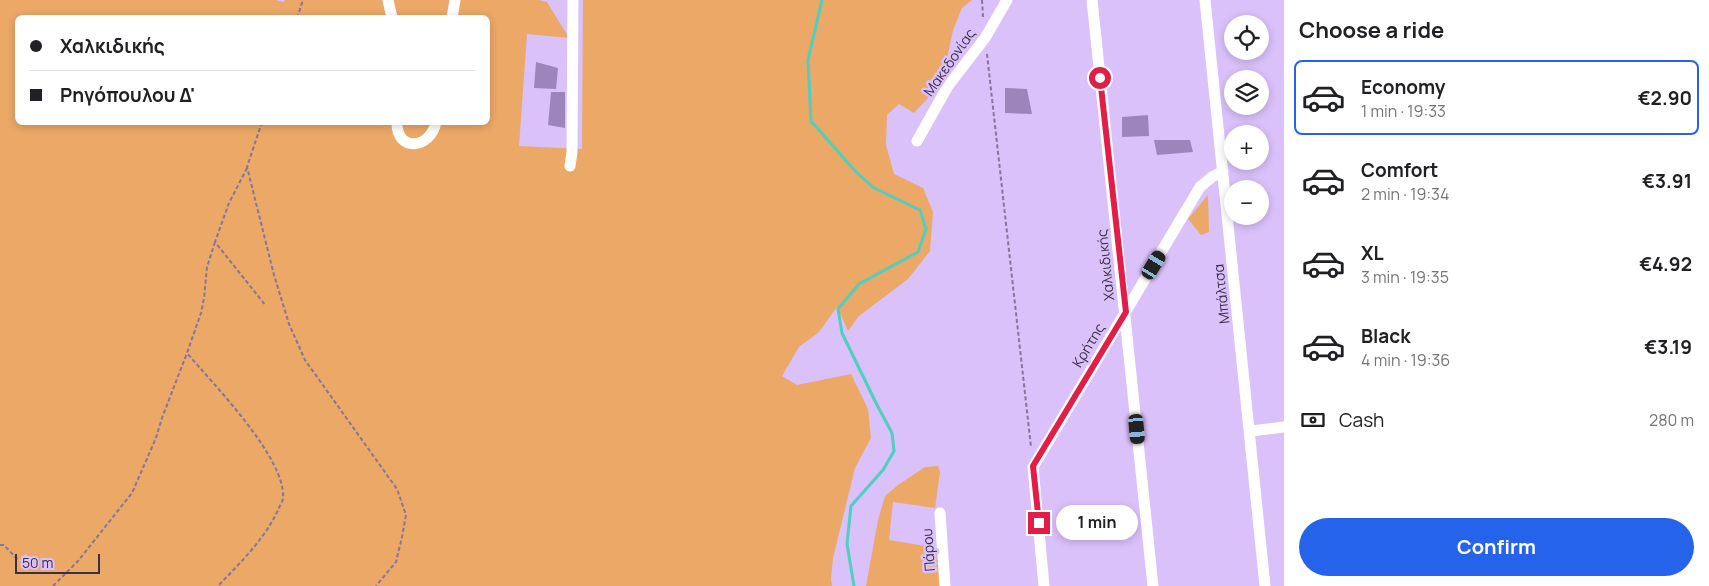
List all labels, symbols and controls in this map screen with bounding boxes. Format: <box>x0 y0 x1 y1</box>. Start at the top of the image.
map controls <box>1224 15 1269 225</box>
button: locate <box>1224 15 1269 60</box>
text: Choose a ride <box>1299 15 1444 45</box>
street label: Μακεδονίας <box>919 24 979 100</box>
text: Χαλκιδικής <box>60 33 165 59</box>
route start <box>1089 67 1111 89</box>
button: layers <box>1224 70 1269 115</box>
text: Economy <box>1361 74 1445 100</box>
icon: car <box>1301 75 1346 120</box>
text: Ρηγόπουλου Δ' <box>60 82 195 108</box>
text: €2.90 <box>1638 85 1692 111</box>
text: 1 min · 19:33 <box>1361 100 1446 122</box>
button: + <box>1224 125 1269 170</box>
text: Comfort <box>1361 157 1438 183</box>
icon: car <box>1301 158 1346 203</box>
text: €3.91 <box>1642 168 1692 194</box>
button: − <box>1224 180 1269 225</box>
text: 2 min · 19:34 <box>1361 183 1449 205</box>
street label: Χαλκιδικής <box>1092 228 1118 302</box>
text: XL <box>1361 240 1384 266</box>
icon: car <box>1301 241 1346 286</box>
car <box>1139 248 1168 282</box>
text: €4.92 <box>1639 251 1692 277</box>
street label: Μπάλτσα <box>1208 263 1234 325</box>
text: 3 min · 19:35 <box>1361 266 1449 288</box>
street label: Κρήτης <box>1067 319 1109 371</box>
text: Black <box>1361 323 1410 349</box>
icon: car <box>1301 324 1346 369</box>
text: €3.19 <box>1644 334 1692 360</box>
text: 4 min · 19:36 <box>1361 349 1450 371</box>
icon: cash <box>1299 406 1327 434</box>
text: Cash <box>1339 407 1384 433</box>
text: 280 m <box>1649 409 1694 431</box>
car <box>1128 413 1145 445</box>
callout: 1 min <box>1056 506 1139 540</box>
text: 1 min <box>1077 511 1117 533</box>
route end <box>1028 512 1050 534</box>
button: Confirm <box>1299 518 1694 576</box>
street label: Πάρου <box>917 528 939 572</box>
scale bar <box>15 551 100 574</box>
text: 50 m <box>22 553 53 572</box>

